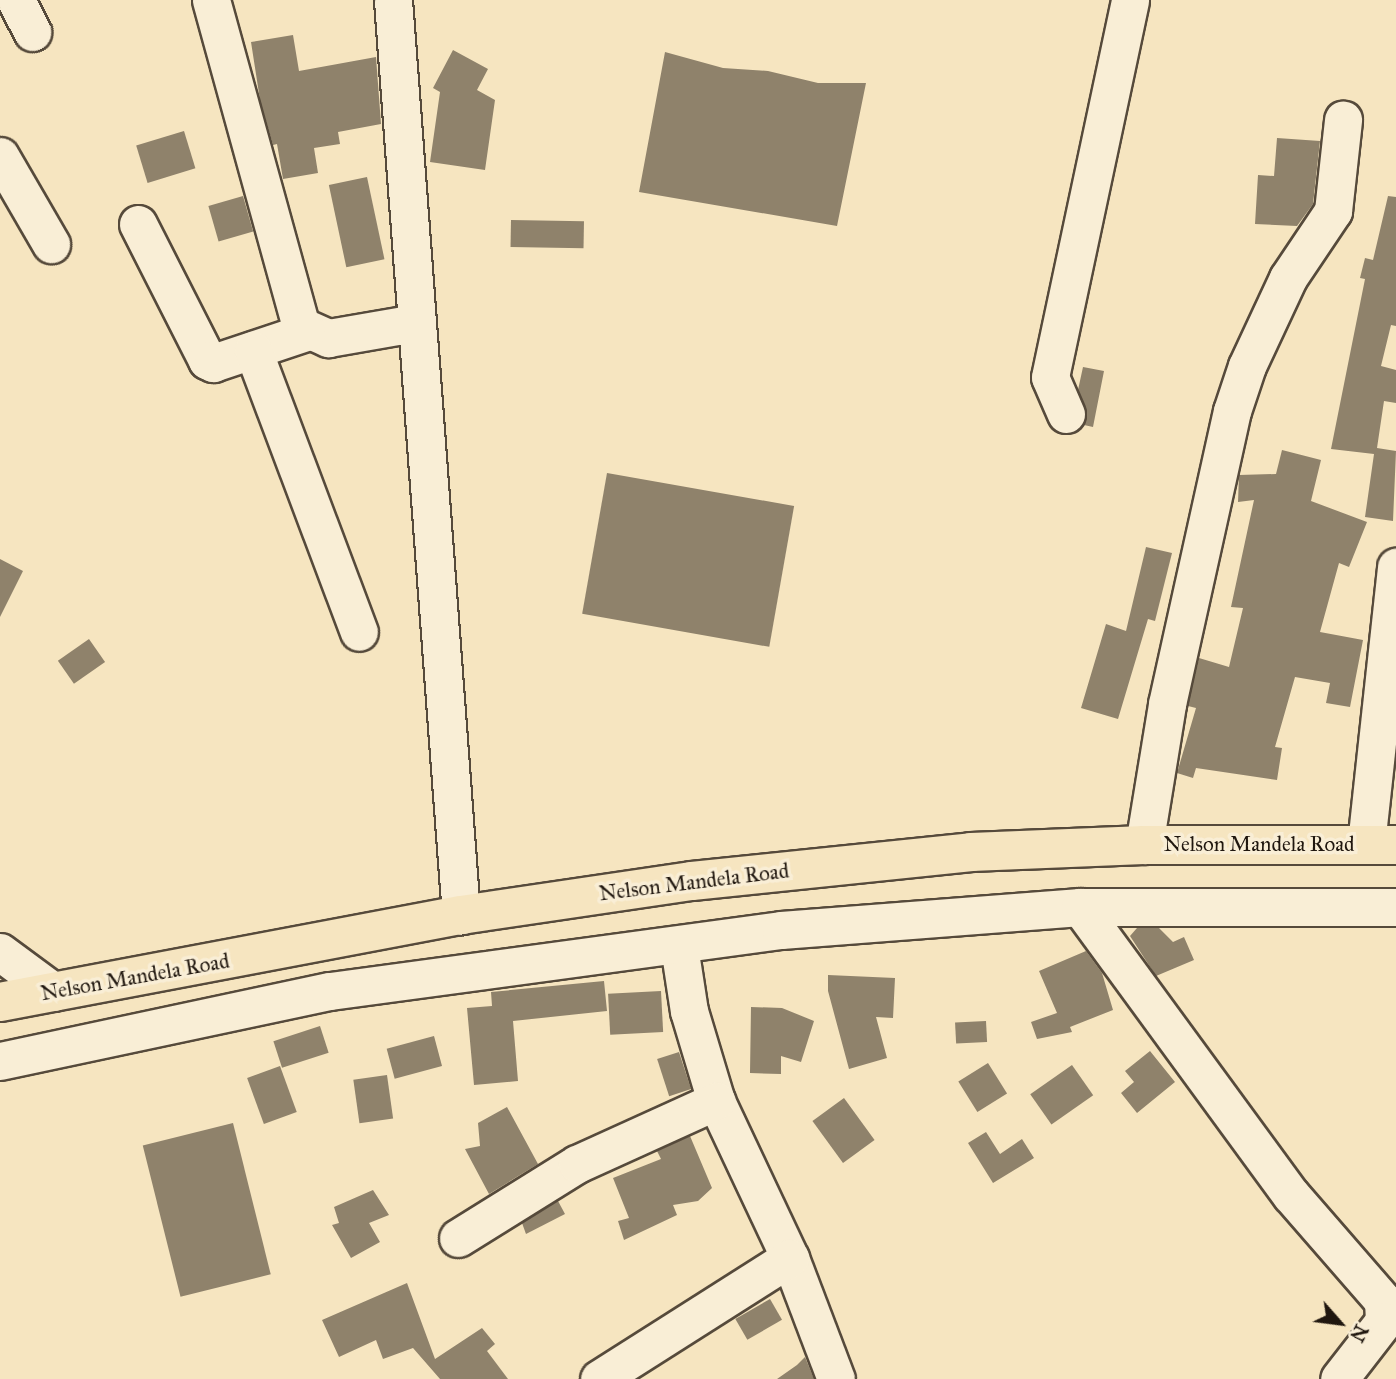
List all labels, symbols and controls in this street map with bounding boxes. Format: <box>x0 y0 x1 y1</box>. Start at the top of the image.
street label: Nelson Mandela Road <box>1163 831 1355 857</box>
street label: Nelson Mandela Road <box>598 858 790 906</box>
street label: Nelson Mandela Road <box>39 948 231 1006</box>
north arrow <box>1305 1288 1375 1358</box>
text: N <box>1345 1321 1373 1346</box>

